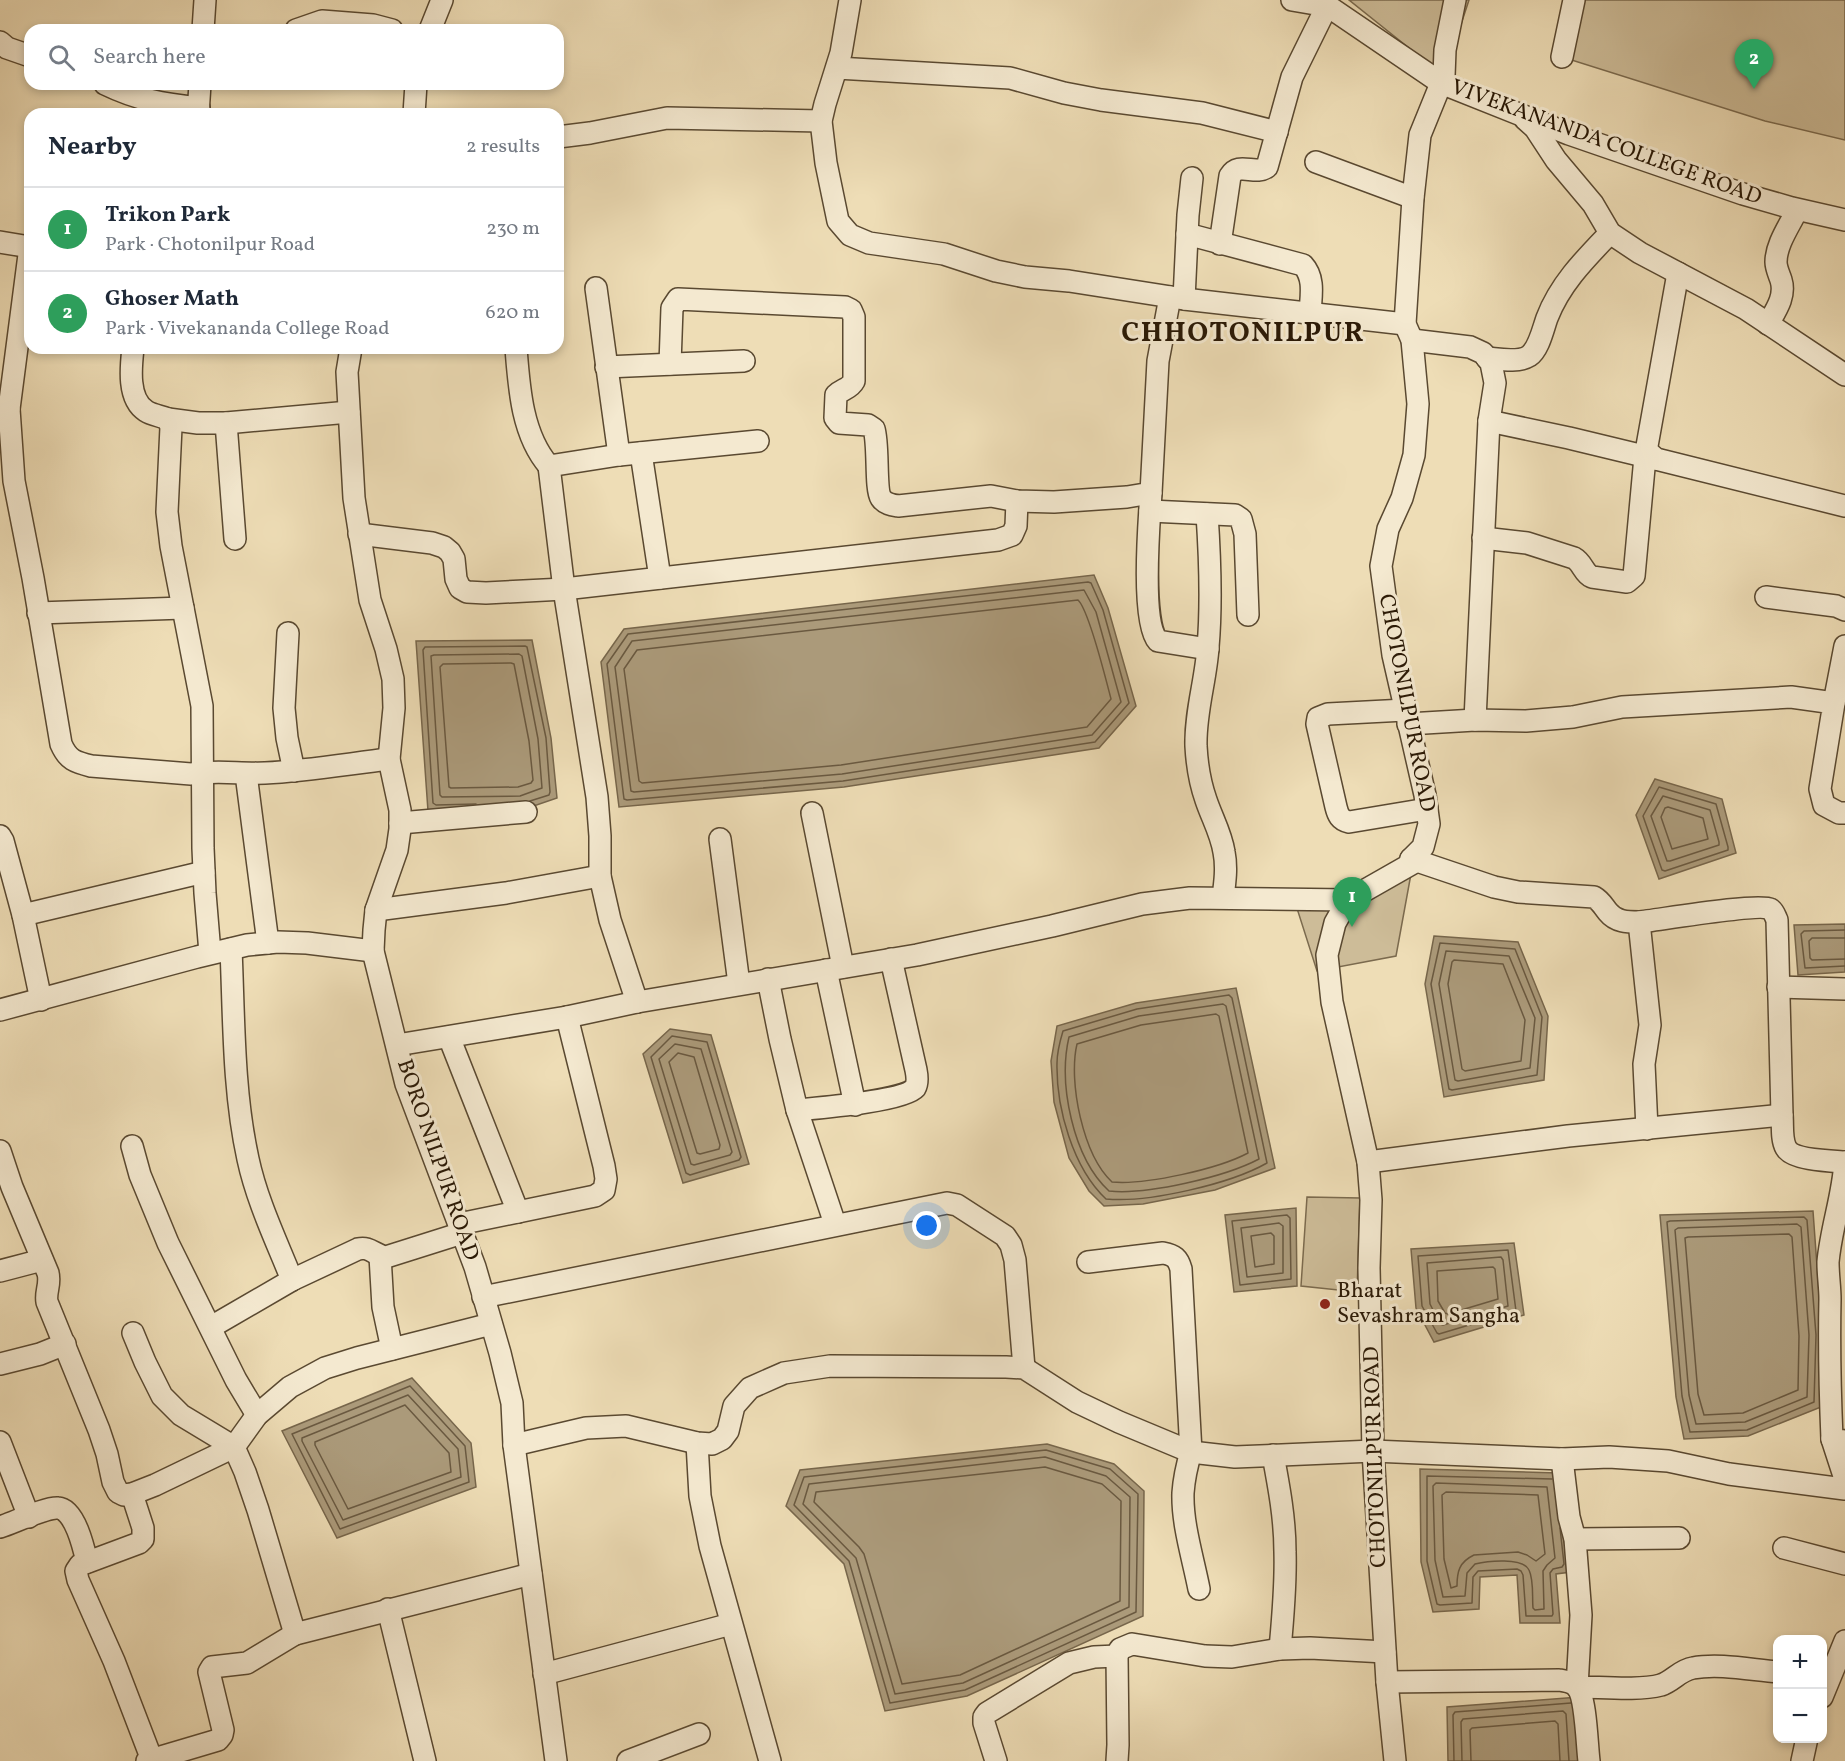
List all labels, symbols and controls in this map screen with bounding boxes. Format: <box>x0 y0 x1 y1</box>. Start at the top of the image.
search box <box>24 24 564 90</box>
pin: 2 <box>1734 40 1774 89</box>
icon: search <box>45 41 78 74</box>
text: Search here <box>93 42 206 73</box>
street label: VIVEKANANDA COLLEGE ROAD <box>1446 72 1766 214</box>
text: Nearby <box>48 129 137 165</box>
text: 2 results <box>466 133 540 161</box>
text: Trikon Park <box>105 200 230 231</box>
text: 1 <box>63 215 72 243</box>
text: 230 m <box>486 215 540 243</box>
text: Park · Chotonilpur Road <box>105 231 315 259</box>
text: Ghoser Math <box>105 284 239 315</box>
text: 2 <box>62 299 73 327</box>
text: 620 m <box>486 299 540 327</box>
district label: CHHOTONILPUR <box>1121 314 1365 353</box>
text: Park · Vivekananda College Road <box>105 315 390 343</box>
street label: CHOTONILPUR ROAD <box>1370 591 1442 815</box>
pin: 1 <box>1332 878 1372 927</box>
street label: BORO NILPUR ROAD <box>388 1055 486 1265</box>
your location <box>912 1211 941 1240</box>
place label: Bharat Sevashram Sangha <box>1337 1276 1520 1332</box>
marker: Bharat Sevashram Sangha <box>1318 1297 1332 1311</box>
street label: CHOTONILPUR ROAD <box>1357 1346 1395 1568</box>
map controls <box>1773 1635 1827 1743</box>
button: + <box>1773 1635 1827 1689</box>
button: − <box>1773 1689 1827 1743</box>

